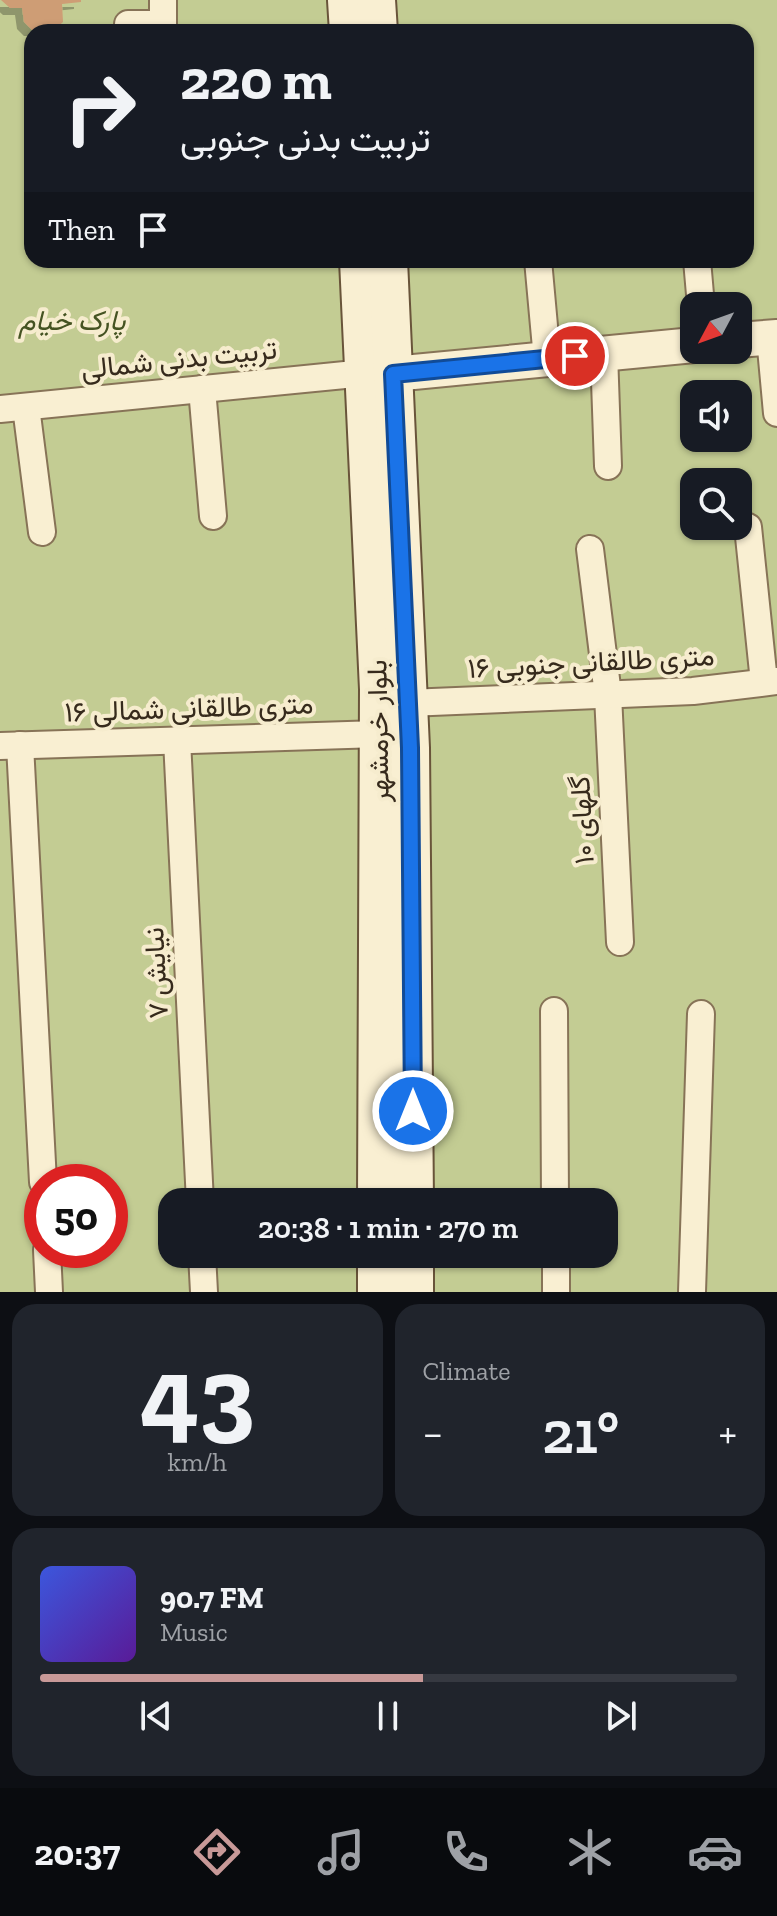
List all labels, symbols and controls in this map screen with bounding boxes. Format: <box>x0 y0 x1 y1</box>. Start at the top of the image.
text: 220 m <box>180 46 332 113</box>
icon: right <box>48 56 152 160</box>
text: تربیت بدنی جنوبی <box>180 117 431 160</box>
icon: arrive <box>131 208 175 252</box>
text: Then <box>48 212 115 248</box>
north arrow <box>680 292 752 364</box>
map controls <box>680 292 752 540</box>
park label: پارک خیام <box>18 304 127 339</box>
pin <box>541 322 609 390</box>
street label: تربیت بدنی شمالی <box>79 332 279 387</box>
icon: arrive <box>553 334 597 378</box>
button: sound <box>680 380 752 452</box>
button: search <box>680 468 752 540</box>
street label: ۱۶ متری طالقانی جنوبی <box>467 639 715 686</box>
street label: بلوار خرمشهر <box>360 659 397 804</box>
street label: ۱۶ متری طالقانی شمالی <box>64 687 314 730</box>
street label: گلهای ۱۰ <box>563 775 602 865</box>
street label: نیایش ۷ <box>137 926 175 1020</box>
position arrow <box>371 1069 455 1153</box>
speed limit sign: 50 <box>24 1164 128 1268</box>
text: 20:38 · 1 min · 270 m <box>258 1210 518 1246</box>
text: 43 <box>140 1331 255 1456</box>
text: Climate <box>423 1355 510 1387</box>
text: 21° <box>542 1396 619 1468</box>
text: − <box>423 1406 443 1459</box>
text: + <box>718 1406 737 1459</box>
text: km/h <box>168 1446 227 1478</box>
text: 90.7 FM <box>160 1580 264 1616</box>
text: Music <box>160 1616 228 1648</box>
icon: previous <box>134 1694 178 1738</box>
icon: pause <box>366 1694 410 1738</box>
icon: next <box>599 1694 643 1738</box>
icon: directions <box>189 1824 245 1880</box>
icon: music <box>313 1824 369 1880</box>
icon: phone <box>438 1824 494 1880</box>
icon: climate <box>562 1824 618 1880</box>
icon: car <box>687 1824 743 1880</box>
text: 20:37 <box>34 1831 120 1874</box>

